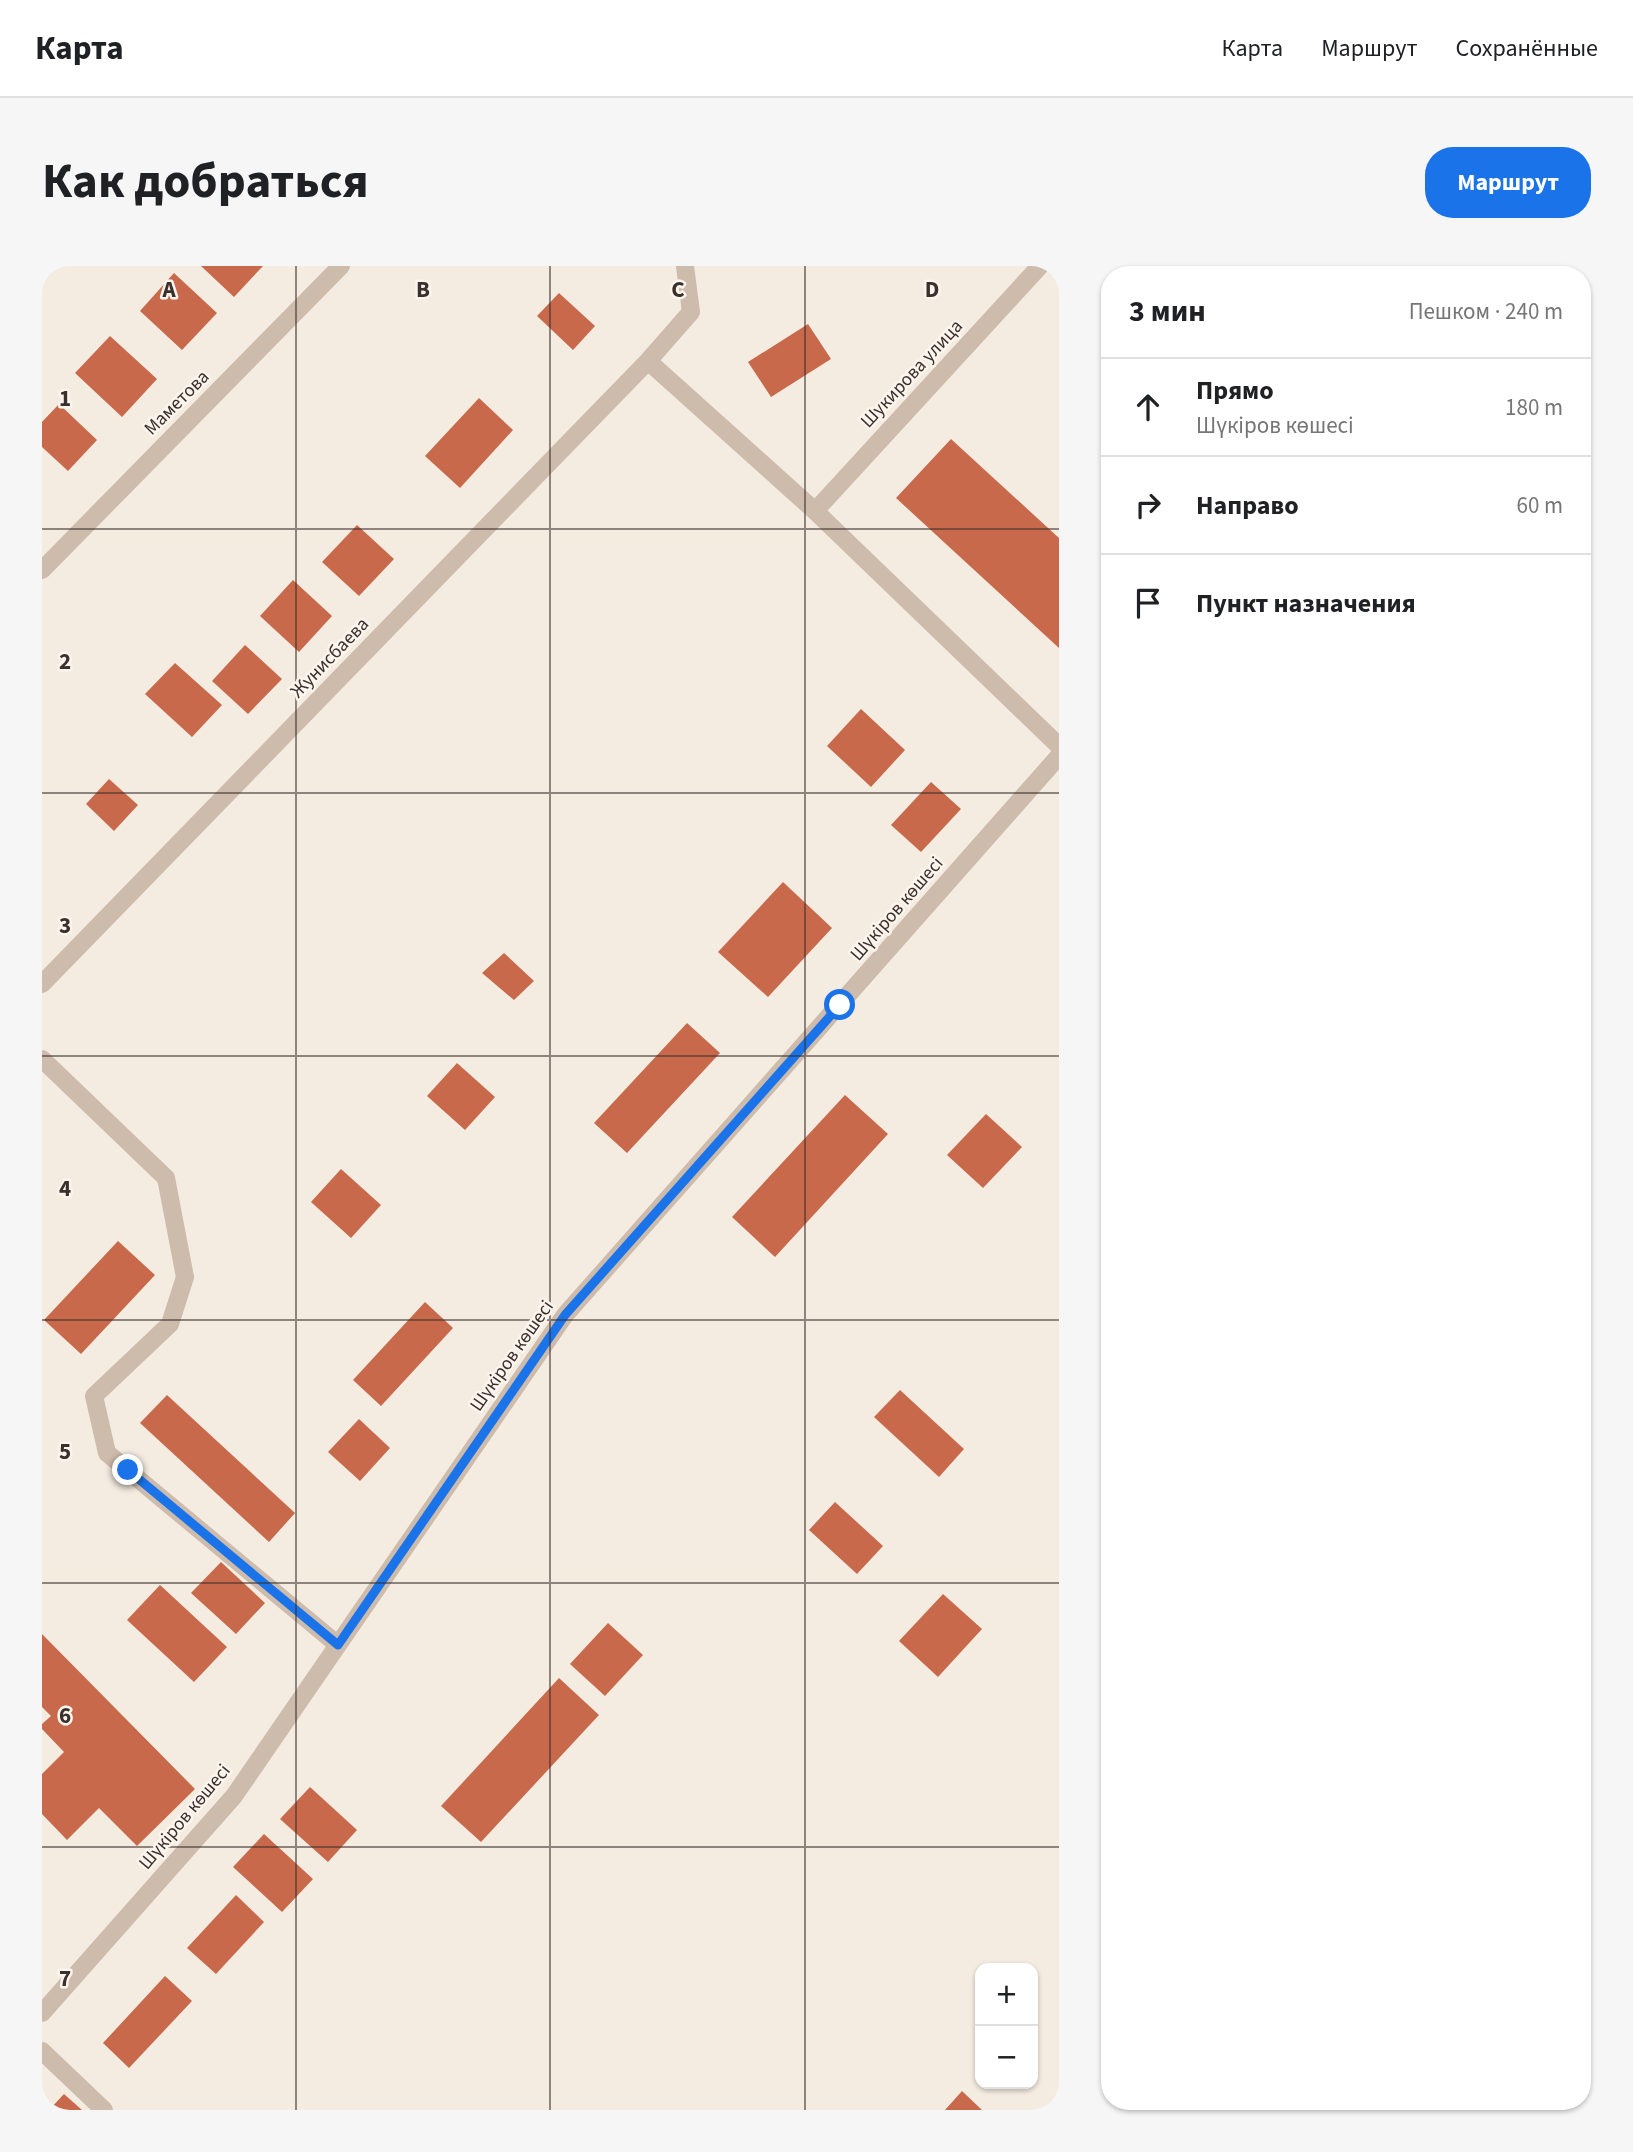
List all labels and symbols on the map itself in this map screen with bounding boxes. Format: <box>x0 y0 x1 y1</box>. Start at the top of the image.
text: A <box>161 273 176 306</box>
text: B <box>416 273 430 306</box>
text: C <box>671 273 685 306</box>
text: D <box>925 273 939 306</box>
street label: Шукирова улица <box>855 314 969 434</box>
street label: Маметова <box>138 364 216 442</box>
text: 1 <box>59 382 71 415</box>
street label: Жунисбаева <box>285 612 375 704</box>
text: 2 <box>59 645 71 678</box>
street label: Шүкіров көшесі <box>844 851 950 967</box>
text: 3 <box>59 909 71 942</box>
route start <box>824 989 855 1020</box>
text: 4 <box>59 1172 71 1205</box>
street label: Шүкіров көшесі <box>464 1295 560 1417</box>
text: 5 <box>59 1435 71 1468</box>
route end <box>112 1454 143 1485</box>
text: 6 <box>59 1699 71 1732</box>
street label: Шүкіров көшесі <box>133 1758 237 1876</box>
text: 7 <box>59 1962 71 1995</box>

